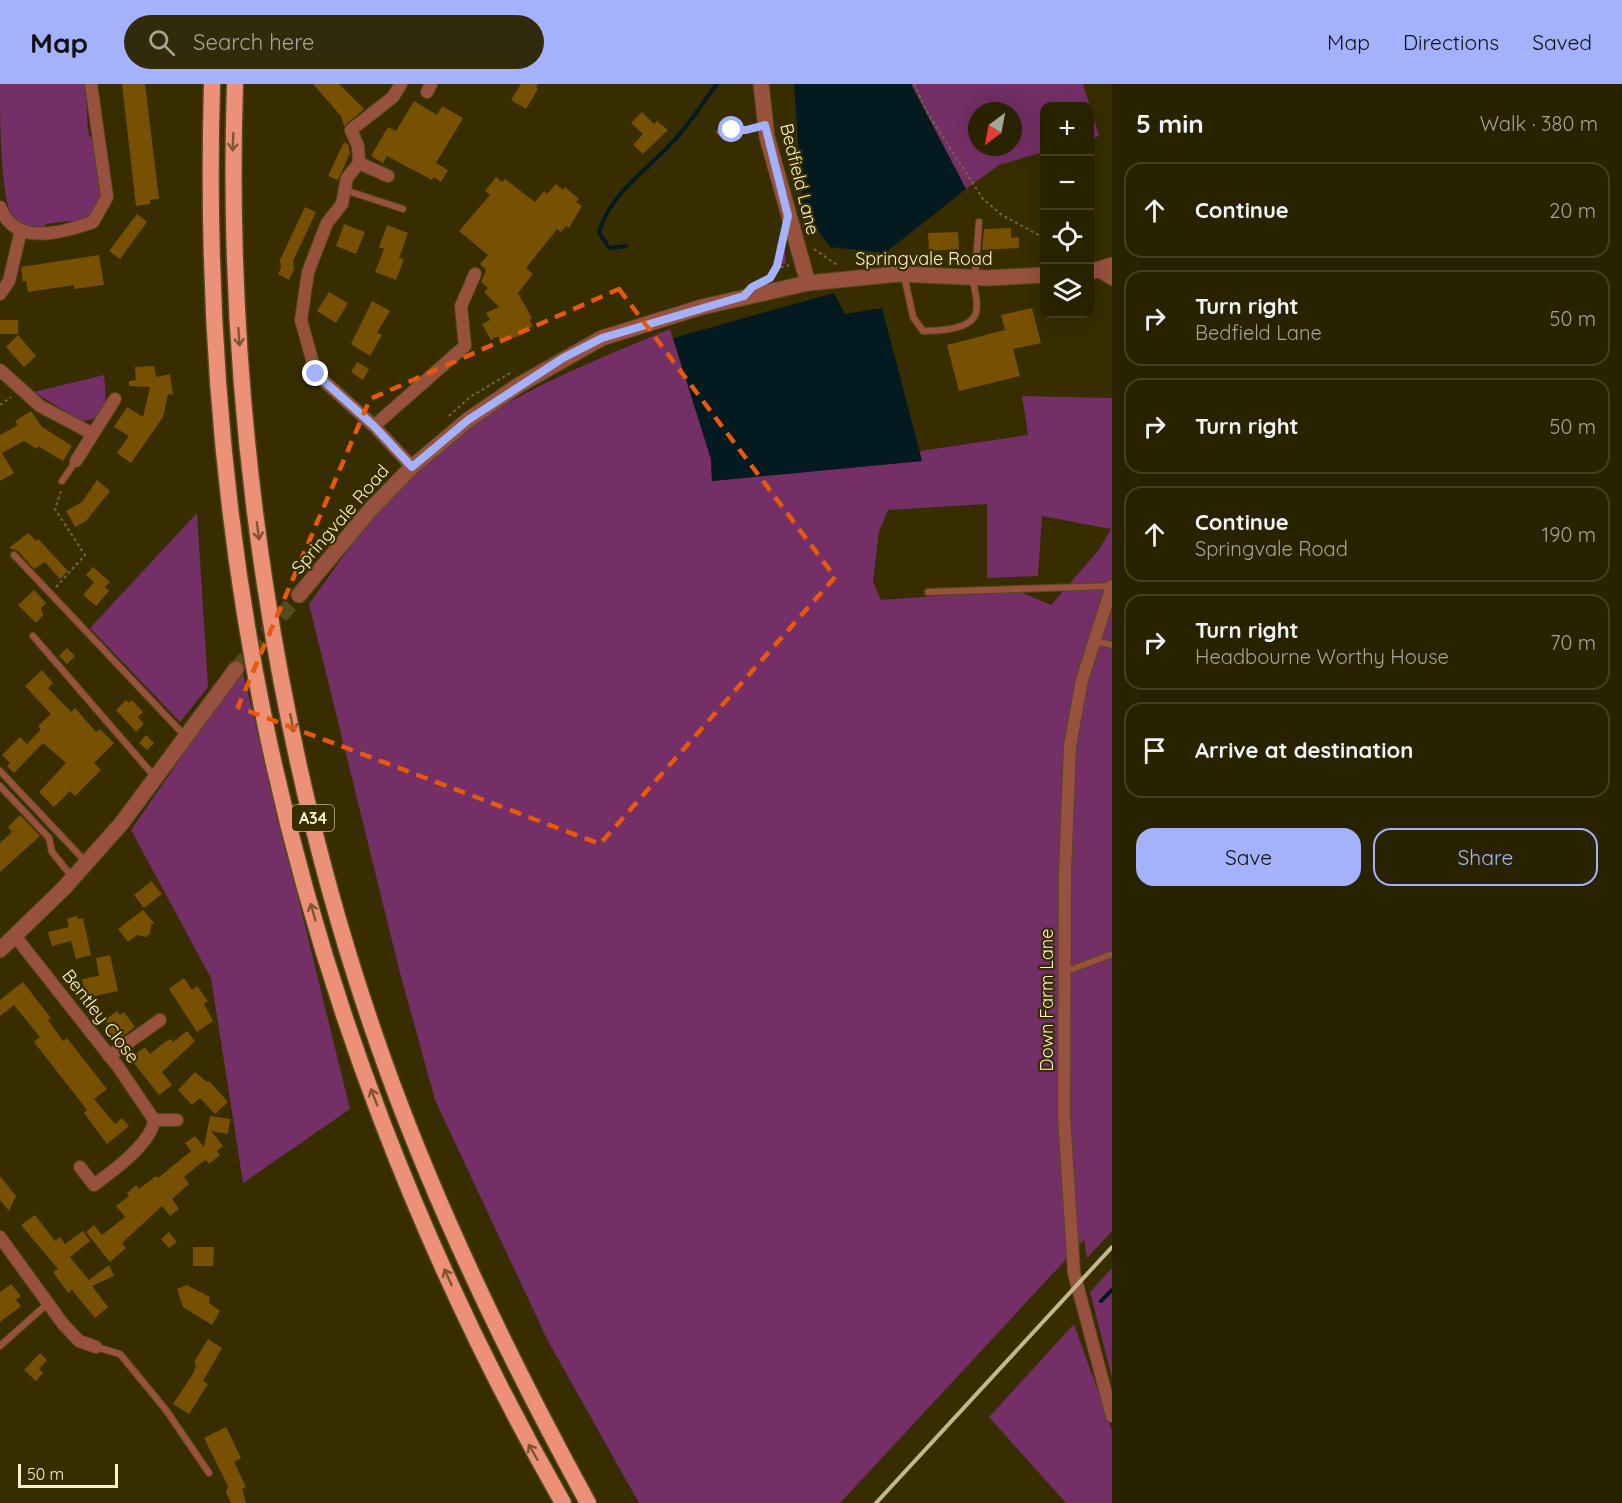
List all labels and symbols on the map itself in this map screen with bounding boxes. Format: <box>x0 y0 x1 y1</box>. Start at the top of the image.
north arrow <box>968 102 1022 156</box>
route start <box>718 116 744 142</box>
street label: Bedfield Lane <box>775 121 825 237</box>
one-way arrow <box>228 132 239 152</box>
street label: Springvale Road <box>855 247 993 270</box>
one-way arrow <box>233 327 244 347</box>
route end <box>302 360 328 386</box>
street label: Springvale Road <box>286 460 394 578</box>
one-way arrow <box>253 521 264 541</box>
one-way arrow <box>287 713 298 732</box>
road number: A34 <box>292 805 334 831</box>
one-way arrow <box>307 903 318 922</box>
street label: Down Farm Lane <box>1035 929 1058 1071</box>
street label: Bentley Close <box>57 964 145 1068</box>
one-way arrow <box>368 1088 379 1107</box>
one-way arrow <box>441 1269 453 1287</box>
one-way arrow <box>527 1444 539 1461</box>
scale bar <box>18 1461 118 1488</box>

